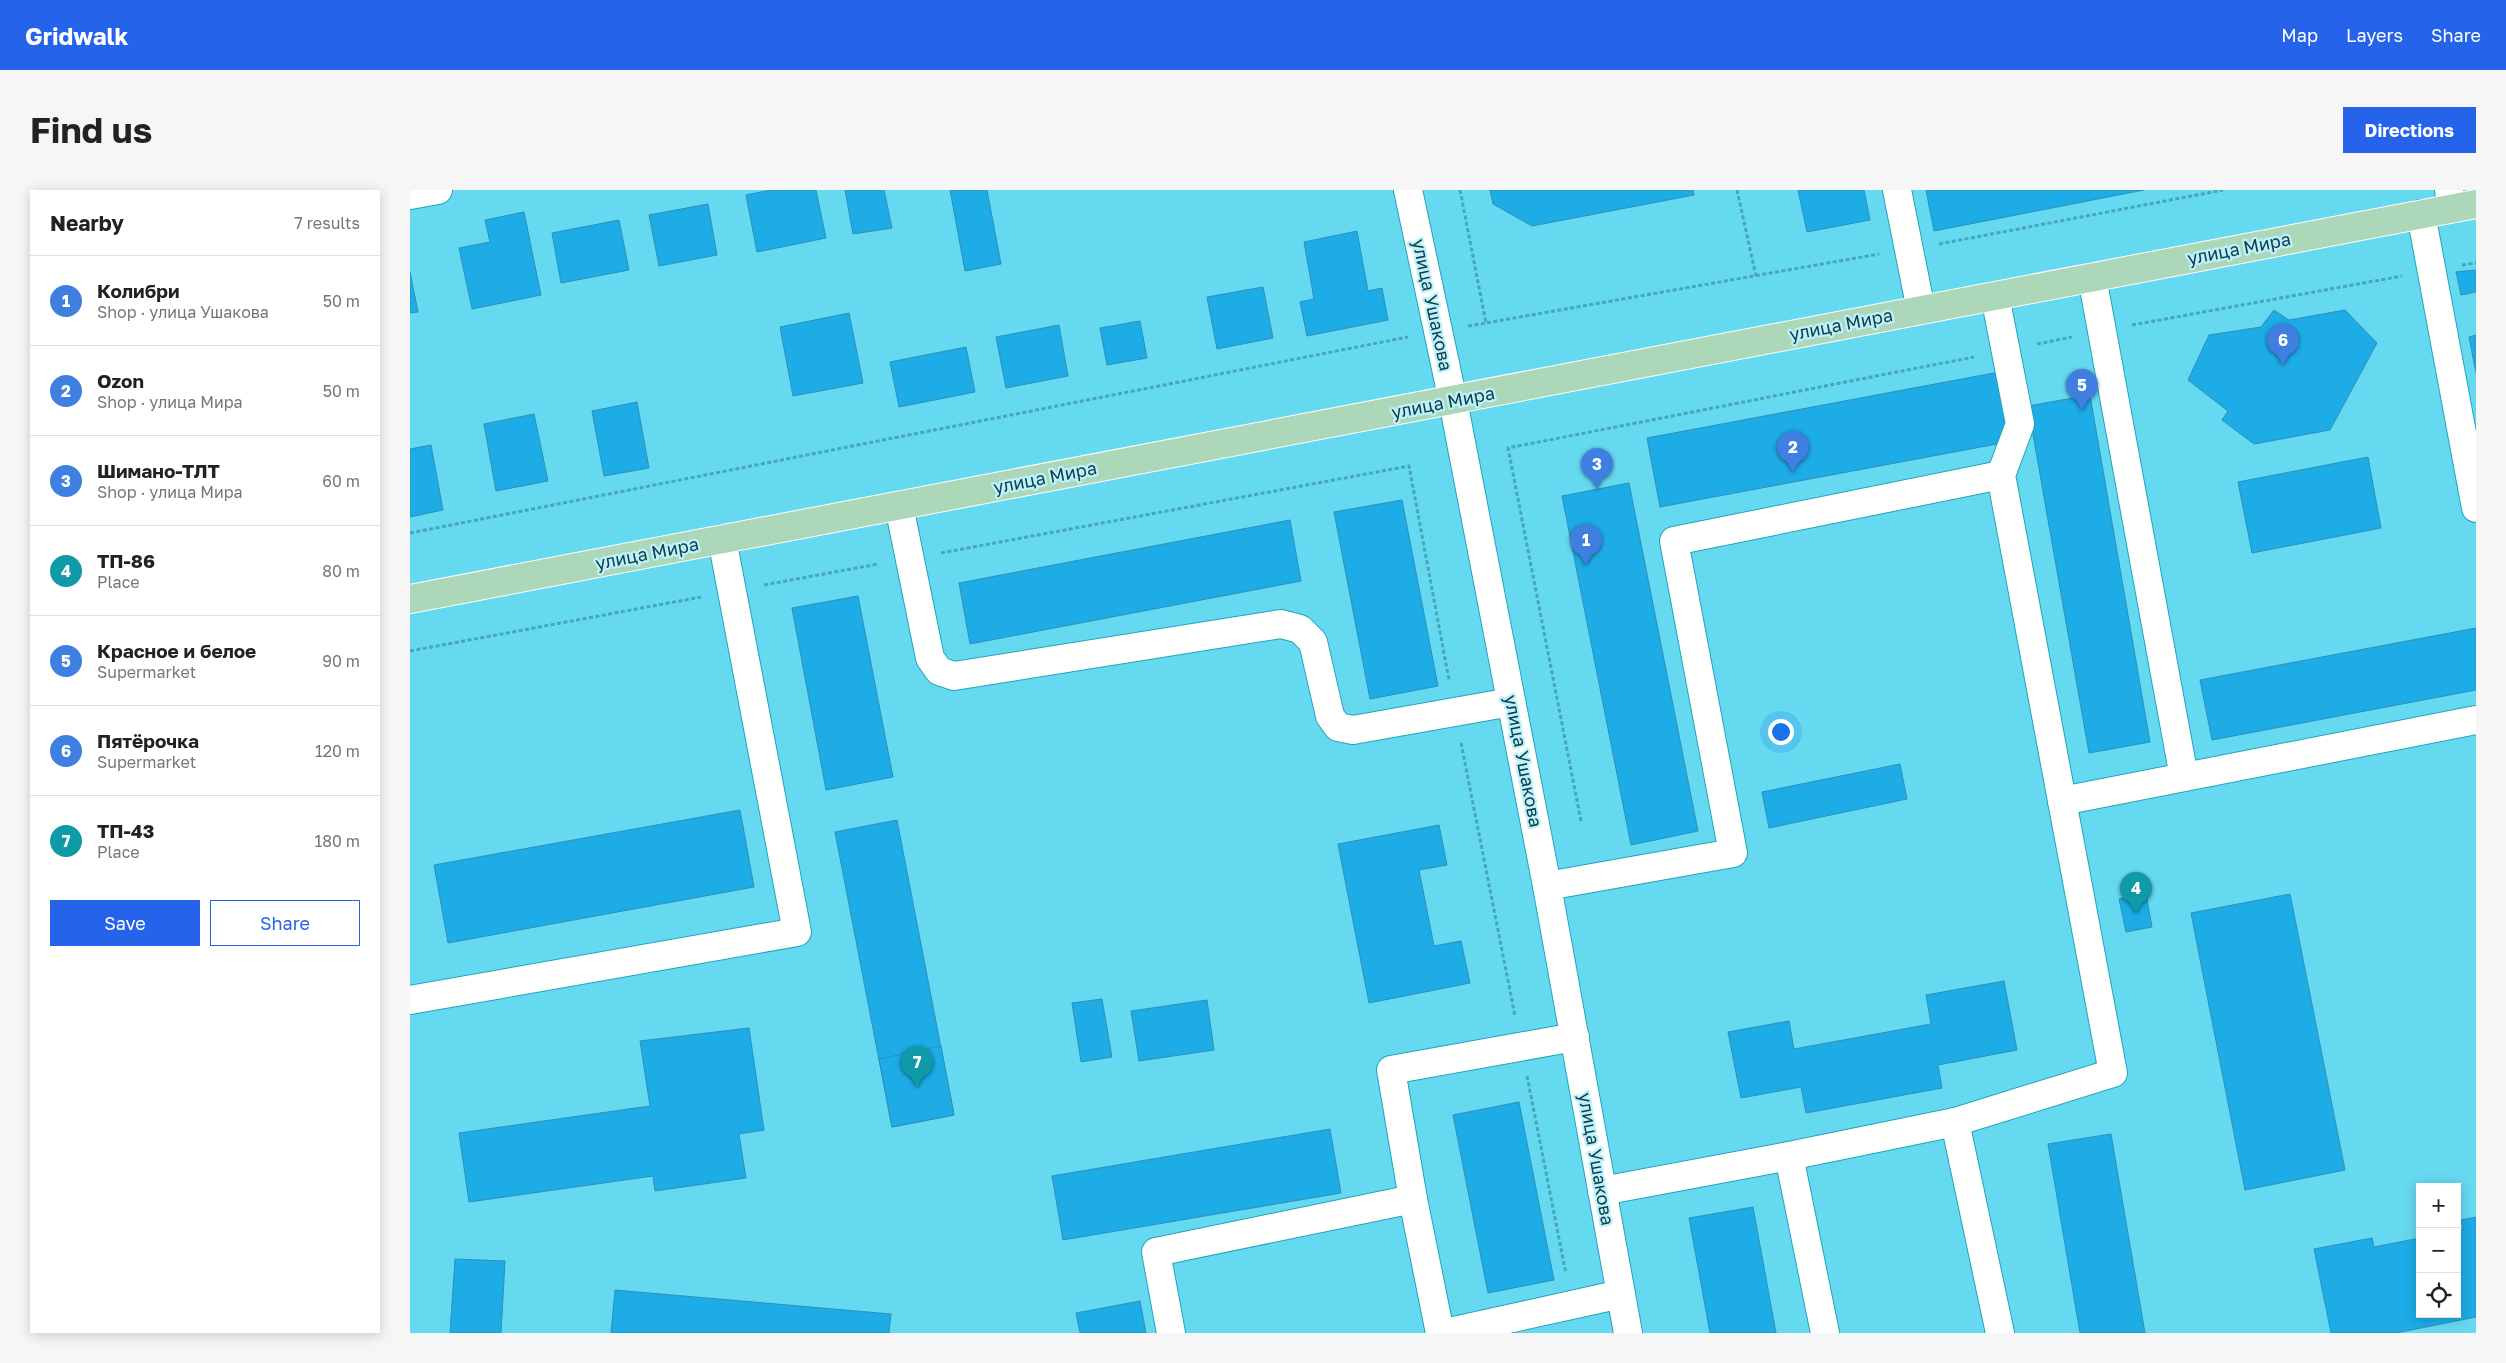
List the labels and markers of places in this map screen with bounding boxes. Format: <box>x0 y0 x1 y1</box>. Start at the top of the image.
pin: 6 <box>2267 324 2299 365</box>
pin: 5 <box>2066 369 2098 410</box>
pin: 2 <box>1777 431 1809 472</box>
pin: 3 <box>1581 448 1613 489</box>
pin: 1 <box>1570 524 1602 565</box>
pin: 4 <box>2120 872 2152 913</box>
pin: 7 <box>901 1046 933 1087</box>

